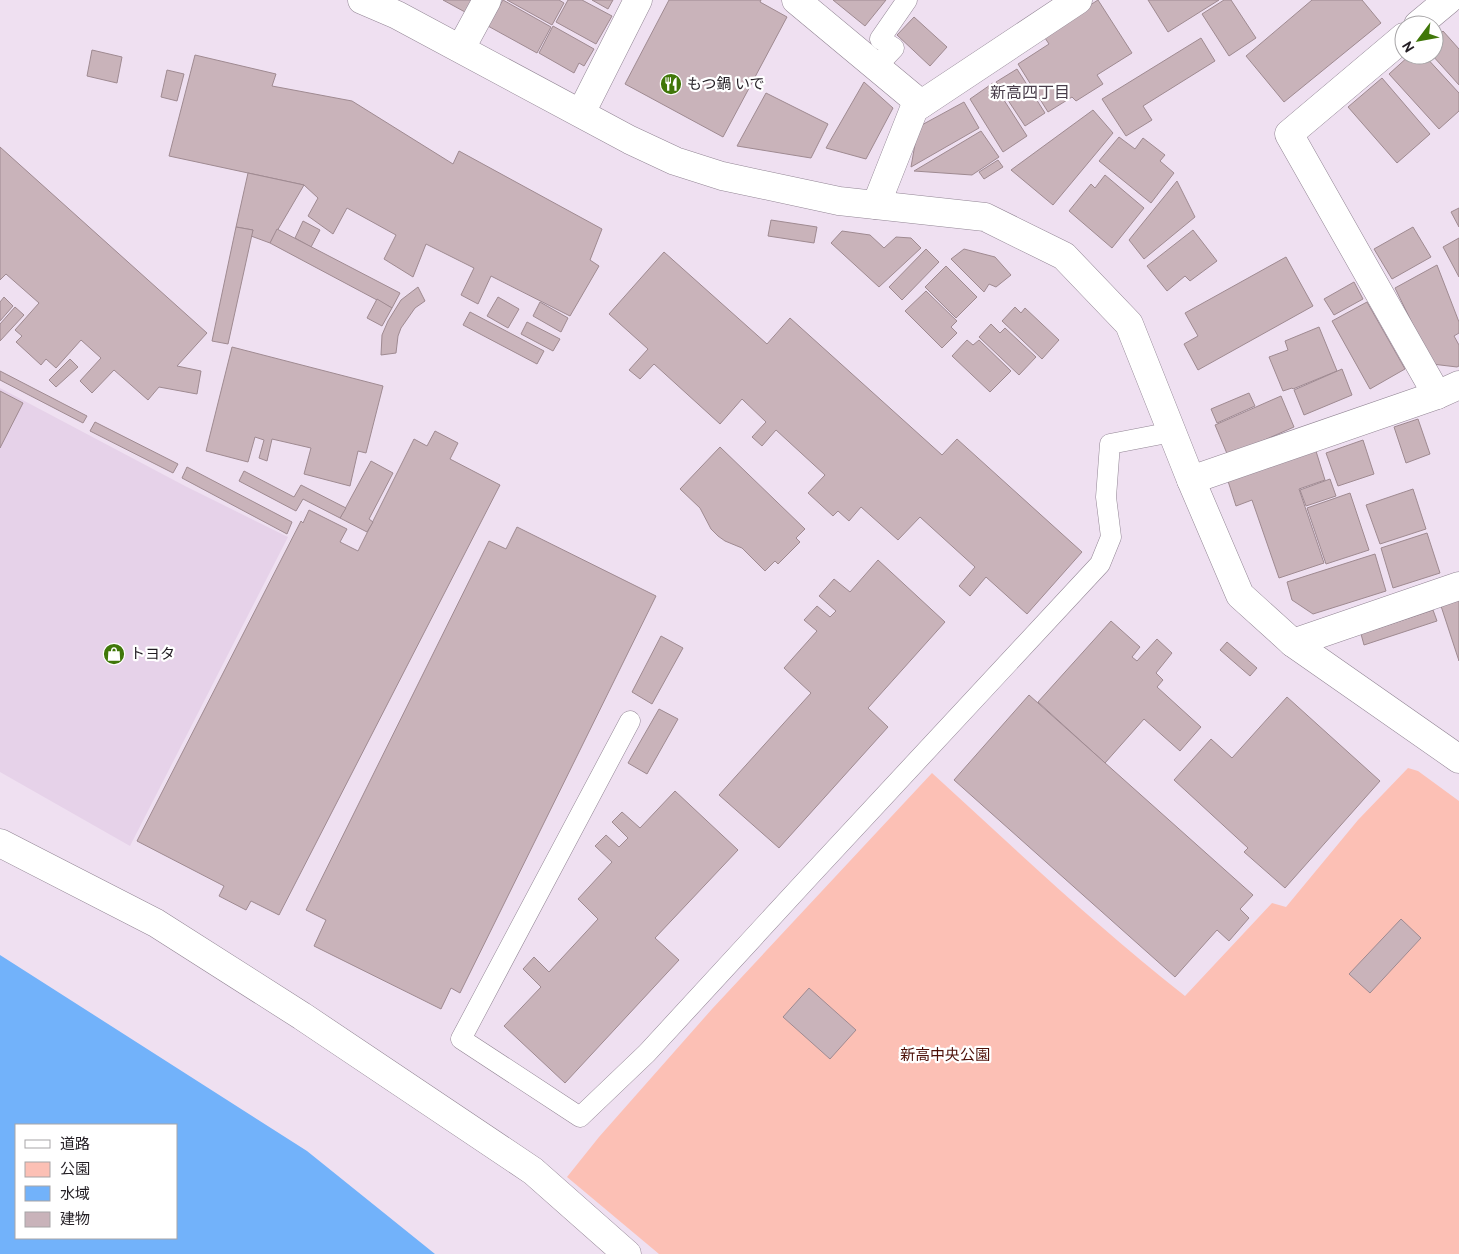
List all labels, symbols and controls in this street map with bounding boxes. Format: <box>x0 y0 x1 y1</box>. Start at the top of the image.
north arrow <box>1394 15 1444 65</box>
text: N <box>1399 37 1419 55</box>
restaurant icon: もつ鍋 いで <box>659 72 683 96</box>
place label: もつ鍋 いで <box>687 76 764 95</box>
district label: 新高四丁目 <box>990 84 1070 104</box>
shop icon: トヨタ <box>102 642 126 666</box>
place label: トヨタ <box>130 646 175 665</box>
park label: 新高中央公園 <box>900 1047 990 1066</box>
legend <box>15 1124 178 1239</box>
text: 道路 <box>60 1136 90 1155</box>
text: 公園 <box>60 1161 90 1180</box>
text: 水域 <box>60 1186 90 1205</box>
text: 建物 <box>60 1211 90 1230</box>

